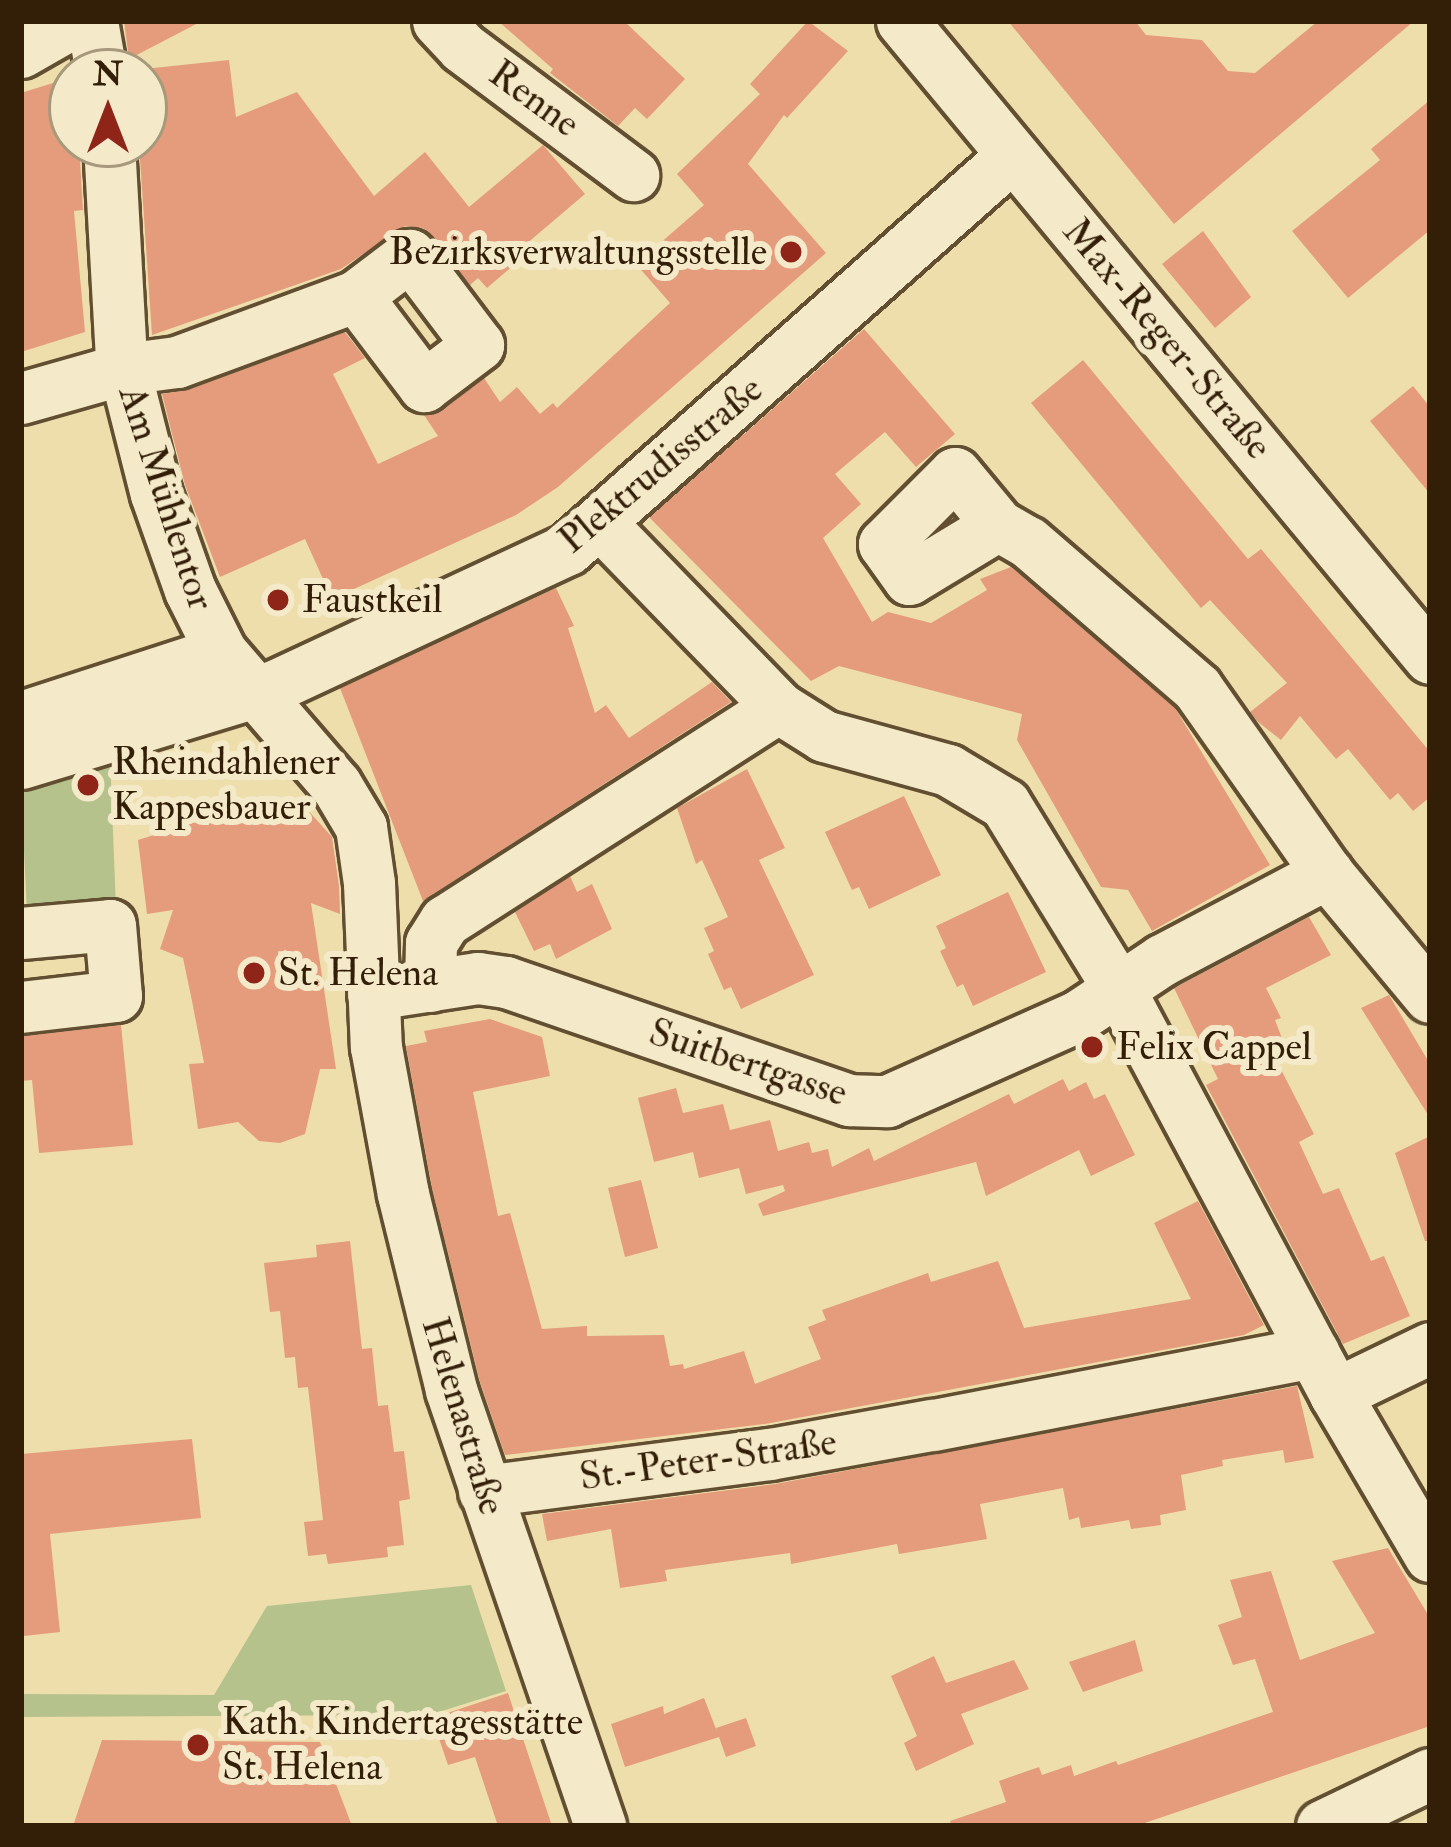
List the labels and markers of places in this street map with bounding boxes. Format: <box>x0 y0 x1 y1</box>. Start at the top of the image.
place label: Bezirksverwaltungsstelle <box>389 229 767 275</box>
marker: Bezirksverwaltungsstelle <box>778 239 804 265</box>
place label: Faustkeil <box>302 577 442 623</box>
marker: Faustkeil <box>265 587 291 613</box>
place label: Rheindahlener Kappesbauer <box>112 740 340 831</box>
marker: Rheindahlener Kappesbauer <box>75 772 101 798</box>
place label: St. Helena <box>278 950 438 996</box>
marker: St. Helena <box>241 960 267 986</box>
place label: Felix Cappel <box>1116 1024 1312 1070</box>
marker: Felix Cappel <box>1079 1034 1105 1060</box>
place label: Kath. Kindertagesstätte St. Helena <box>222 1700 583 1791</box>
marker: Kath. Kindertagesstätte St. Helena <box>185 1732 211 1758</box>

